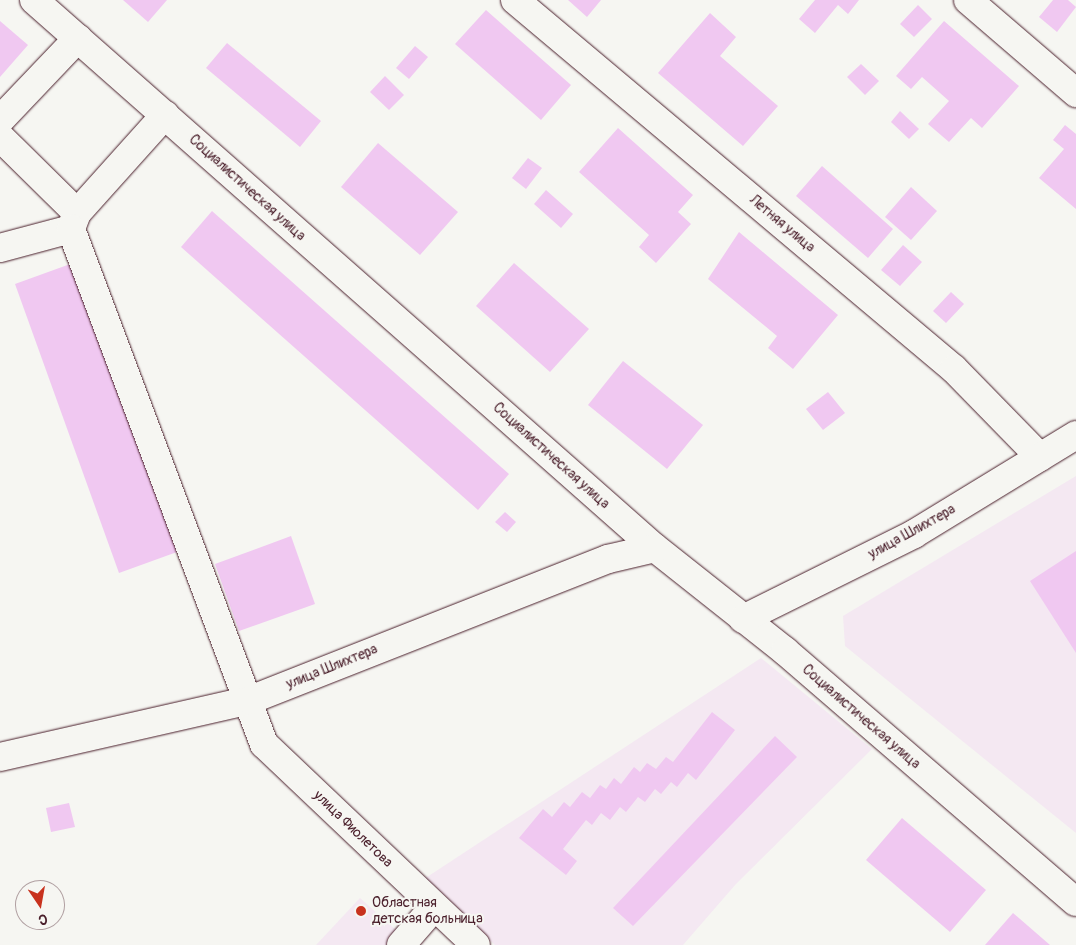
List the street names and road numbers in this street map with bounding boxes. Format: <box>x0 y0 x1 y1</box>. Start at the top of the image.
street label: Социалистическая улица <box>185 131 309 245</box>
street label: Летняя улица <box>746 192 818 256</box>
street label: Социалистическая улица <box>489 399 613 513</box>
street label: улица Шлихтера <box>866 501 958 563</box>
street label: улица Шлихтера <box>284 641 380 693</box>
street label: Социалистическая улица <box>799 661 923 773</box>
street label: улица Фиолетова <box>310 787 396 871</box>

